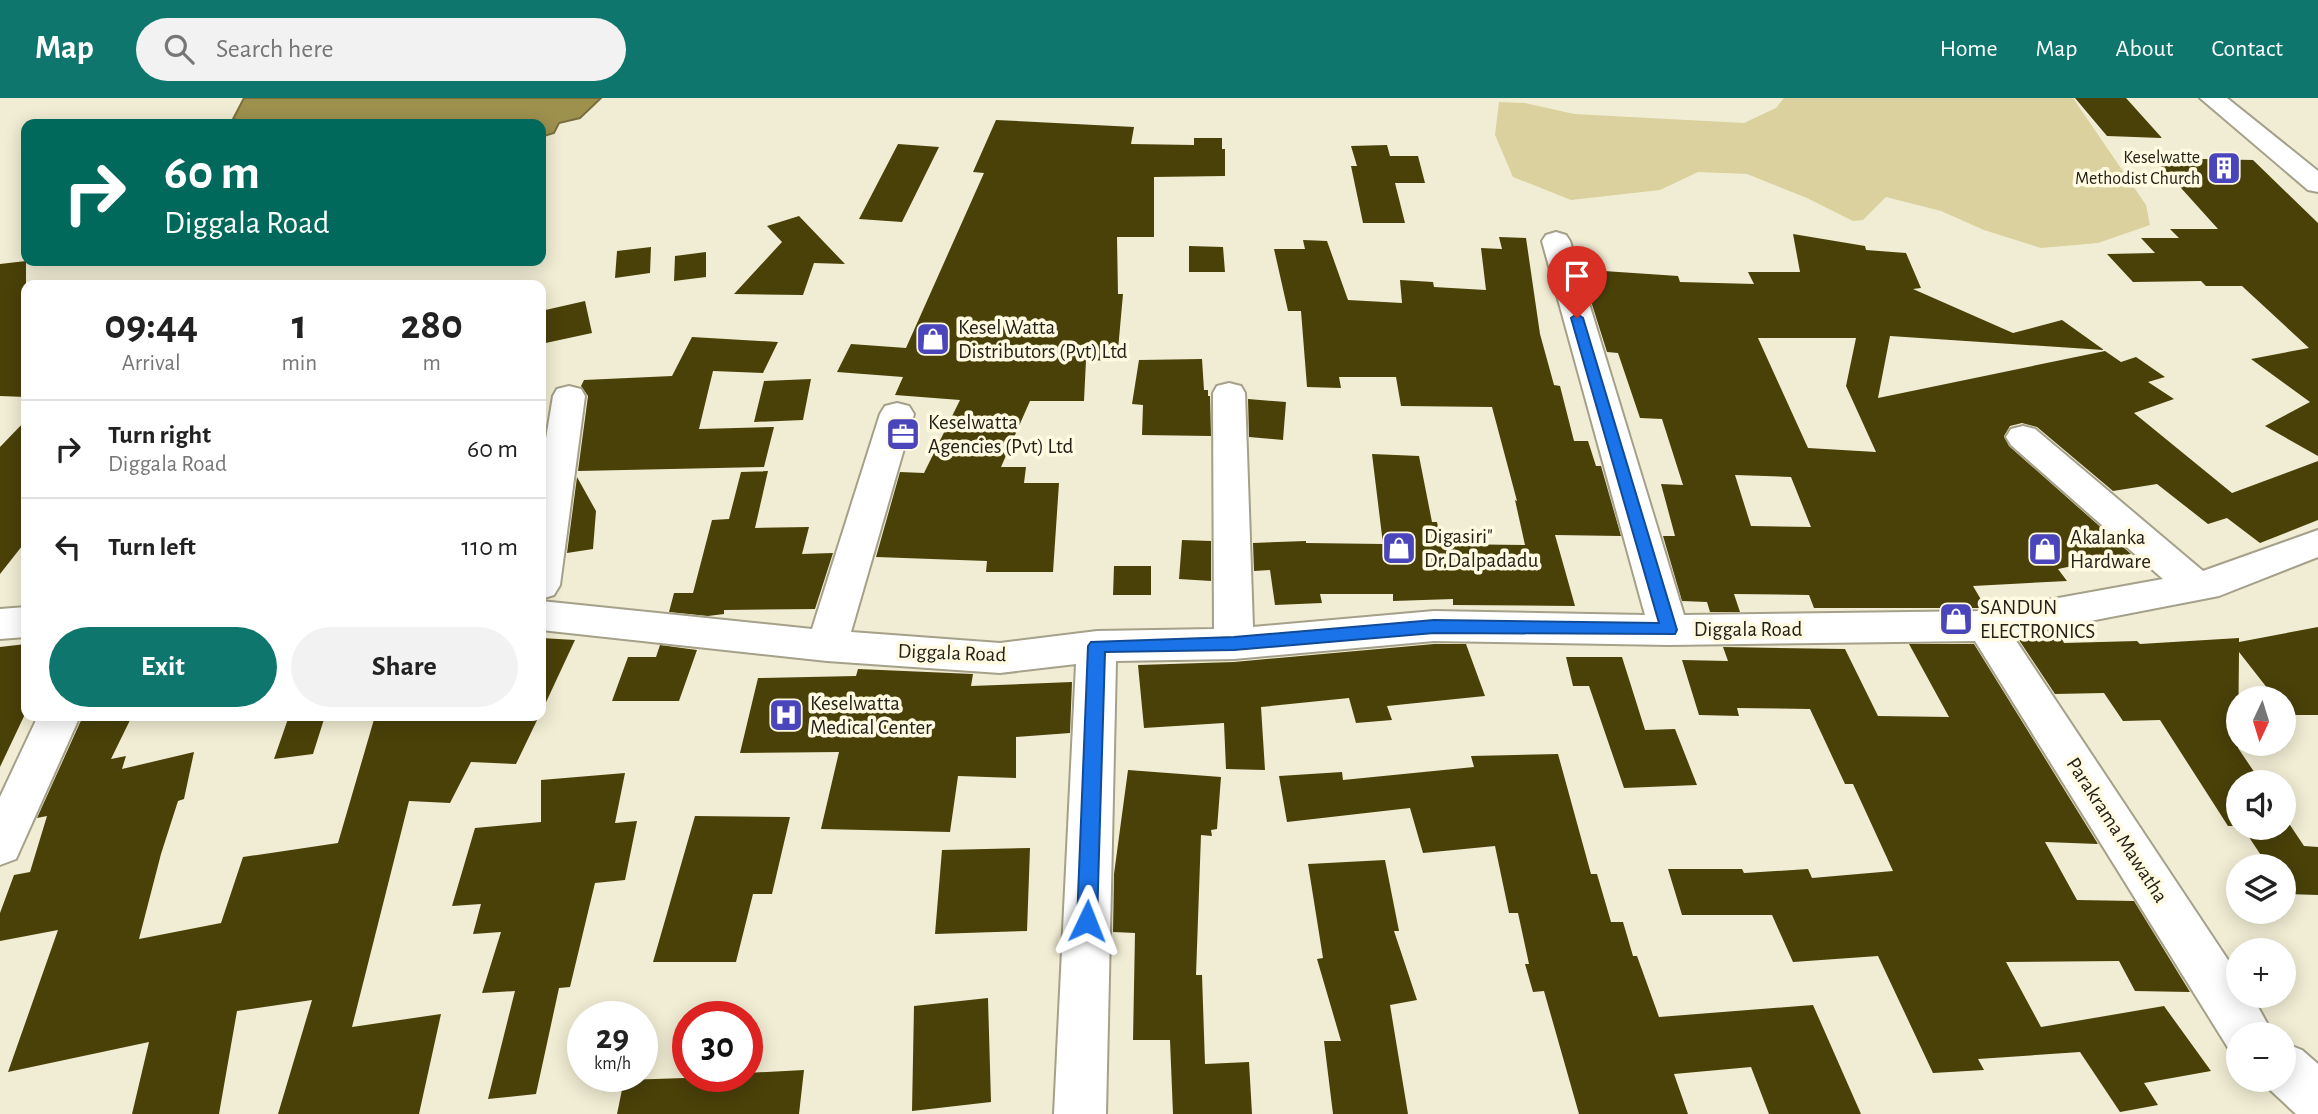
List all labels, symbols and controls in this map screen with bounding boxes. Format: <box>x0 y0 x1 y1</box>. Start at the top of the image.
search box <box>136 18 626 81</box>
icon: search <box>160 30 198 68</box>
text: Map <box>35 32 94 65</box>
text: Search here <box>216 36 334 62</box>
text: Home <box>1940 37 1998 61</box>
text: Map <box>2036 37 2078 61</box>
text: About <box>2116 37 2173 61</box>
text: Contact <box>2211 37 2283 61</box>
icon: right <box>49 147 140 238</box>
text: 60 m <box>164 149 260 198</box>
place label: Keselwatte Methodist Church <box>2075 149 2200 188</box>
building icon: Keselwatte Methodist Church <box>2205 149 2243 187</box>
text: Diggala Road <box>164 207 330 239</box>
pin <box>1547 246 1607 318</box>
icon: arrive <box>1558 257 1596 295</box>
text: 09:44 <box>104 304 198 346</box>
text: 1 <box>292 304 307 346</box>
text: 280 <box>400 304 463 346</box>
place label: Kesel Watta Distributors (Pvt) Ltd <box>958 317 1128 362</box>
shop icon: Kesel Watta Distributors (Pvt) Ltd <box>914 320 952 358</box>
text: Arrival <box>122 352 181 375</box>
text: min <box>281 352 317 375</box>
text: m <box>422 352 441 375</box>
place label: Keselwatta Agencies (Pvt) Ltd <box>928 412 1074 457</box>
office icon: Keselwatta Agencies (Pvt) Ltd <box>884 415 922 453</box>
text: Turn right <box>108 422 211 448</box>
icon: right <box>49 430 87 468</box>
text: 60 m <box>467 436 518 462</box>
text: Diggala Road <box>108 453 227 476</box>
place label: Digasiri" Dr.Dalpadadu <box>1424 526 1539 571</box>
place label: Akalanka Hardware <box>2070 527 2151 572</box>
icon: left <box>49 528 87 566</box>
shop icon: Digasiri" Dr.Dalpadadu <box>1380 529 1418 567</box>
shop icon: Akalanka Hardware <box>2026 530 2064 568</box>
text: Turn left <box>108 534 196 560</box>
text: 110 m <box>461 534 518 560</box>
place label: SANDUN ELECTRONICS <box>1980 597 2095 642</box>
shop icon: SANDUN ELECTRONICS <box>1937 600 1975 638</box>
street label: Diggala Road <box>1694 619 1802 640</box>
button: Exit <box>49 627 277 707</box>
button: Share <box>291 627 518 707</box>
street label: Diggala Road <box>897 641 1007 665</box>
north arrow <box>2226 686 2296 756</box>
map controls <box>2226 686 2296 1092</box>
place label: Keselwatta Medical Center <box>810 693 932 738</box>
hospital icon: Keselwatta Medical Center <box>767 696 805 734</box>
street label: Parakrama Mawatha <box>2062 754 2172 907</box>
button: sound <box>2226 770 2296 840</box>
button: layers <box>2226 854 2296 924</box>
position arrow <box>1050 884 1124 958</box>
button: + <box>2226 938 2296 1008</box>
speed limit sign: 30 <box>672 1001 763 1092</box>
text: 29 <box>596 1020 629 1055</box>
button: − <box>2226 1022 2296 1092</box>
text: km/h <box>594 1055 631 1073</box>

